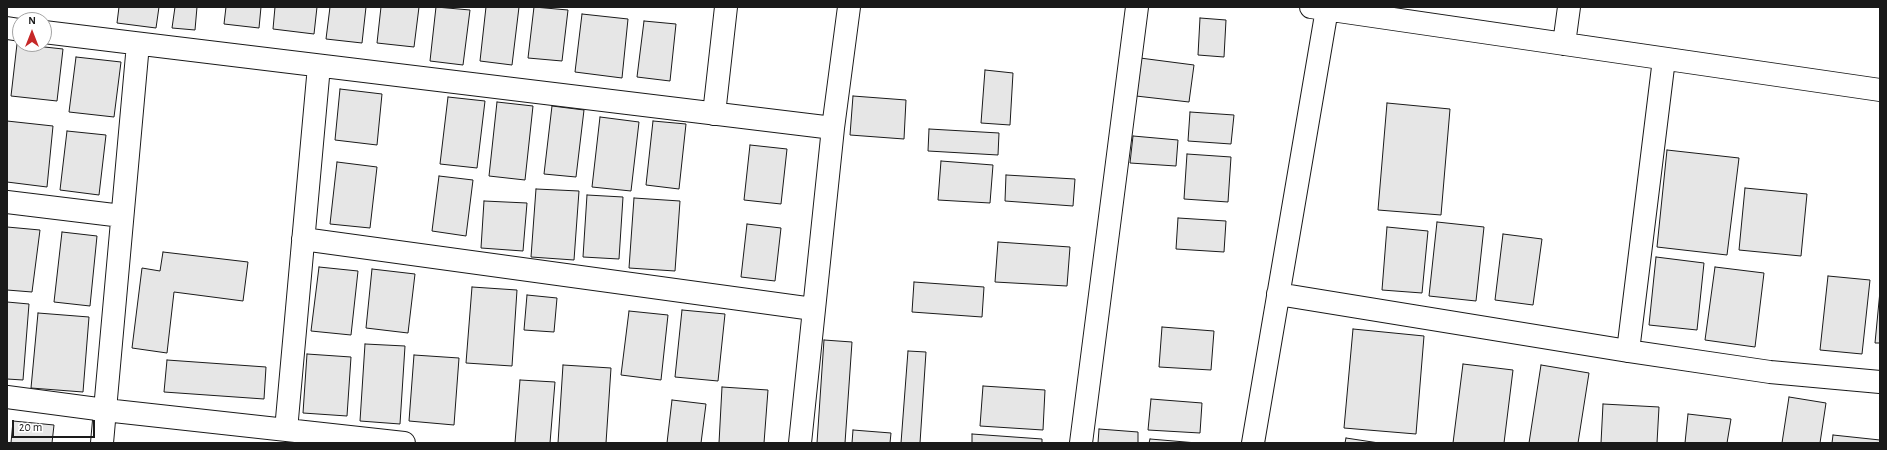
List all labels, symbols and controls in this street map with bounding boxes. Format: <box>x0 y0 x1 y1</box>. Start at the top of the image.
north arrow <box>12 12 52 52</box>
text: N <box>28 15 36 26</box>
scale bar <box>14 412 97 438</box>
text: 20 m <box>19 421 42 433</box>

